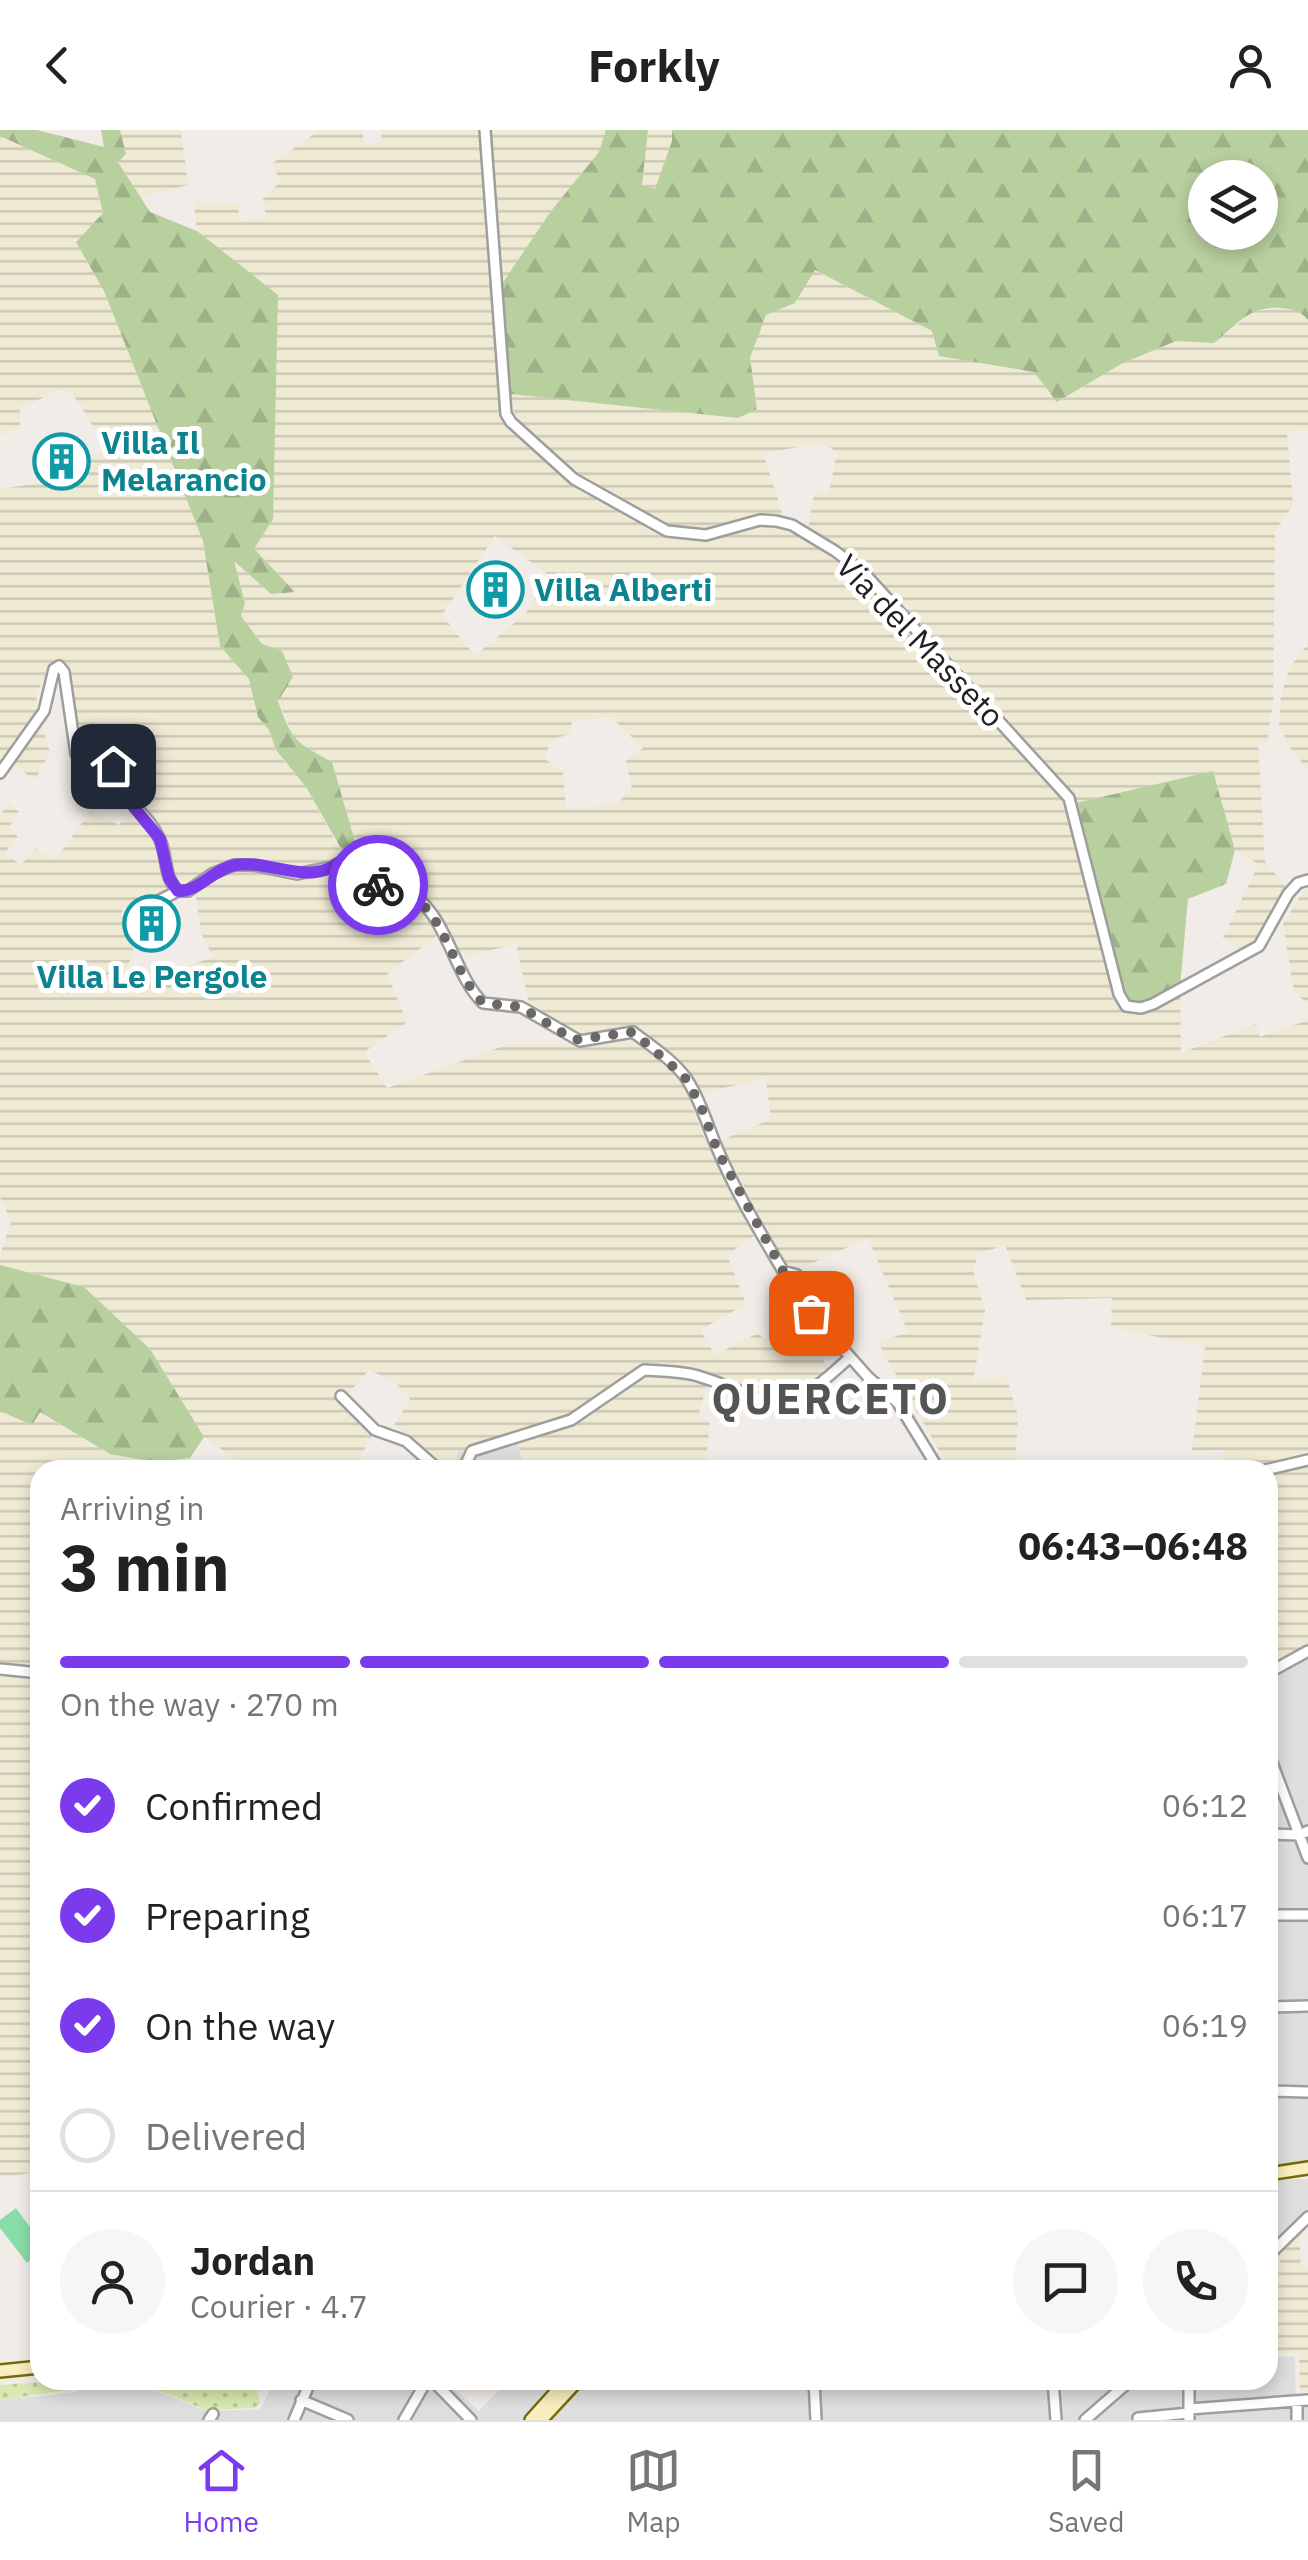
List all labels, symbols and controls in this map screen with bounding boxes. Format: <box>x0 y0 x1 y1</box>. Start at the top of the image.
text: Forkly <box>588 36 720 94</box>
icon: back <box>30 38 85 93</box>
icon: person <box>1223 38 1278 93</box>
map controls <box>1188 160 1278 250</box>
button: layers <box>1188 160 1278 250</box>
place label: Villa Il Melarancio <box>101 421 267 500</box>
building icon: Villa Il Melarancio <box>32 431 92 491</box>
street label: Via del Masseto <box>827 545 1014 736</box>
building icon: Villa Alberti <box>465 560 525 620</box>
place label: Villa Alberti <box>534 568 712 610</box>
pin <box>71 724 156 809</box>
icon: home <box>86 739 141 794</box>
courier <box>328 835 428 935</box>
icon: bike <box>351 858 406 913</box>
building icon: Villa Le Pergole <box>122 893 182 953</box>
place label: Villa Le Pergole <box>36 955 268 997</box>
pin <box>769 1271 854 1356</box>
icon: bag <box>784 1286 839 1341</box>
district label: QUERCETO <box>712 1371 950 1426</box>
text: Arriving in <box>60 1487 205 1529</box>
text: 06:43–06:48 <box>1018 1521 1248 1570</box>
text: 3 min <box>60 1524 230 1609</box>
text: On the way · 270 m <box>60 1683 339 1725</box>
icon: check <box>60 1778 115 1833</box>
text: Confirmed <box>145 1781 323 1830</box>
text: 06:12 <box>1162 1784 1248 1826</box>
icon: check <box>60 1888 115 1943</box>
text: Preparing <box>145 1891 310 1940</box>
text: 06:17 <box>1162 1894 1248 1936</box>
icon: check <box>60 1998 115 2053</box>
text: On the way <box>145 2001 335 2050</box>
text: 06:19 <box>1162 2004 1248 2046</box>
text: Delivered <box>145 2111 307 2160</box>
button: person <box>60 2229 165 2334</box>
button: chat <box>1013 2229 1118 2334</box>
button: phone <box>1143 2229 1248 2334</box>
text: Jordan <box>190 2236 315 2285</box>
text: Courier · 4.7 <box>190 2285 368 2327</box>
tab: Home <box>184 2443 259 2540</box>
tab: Map <box>626 2443 681 2540</box>
tab: Saved <box>1048 2443 1124 2540</box>

